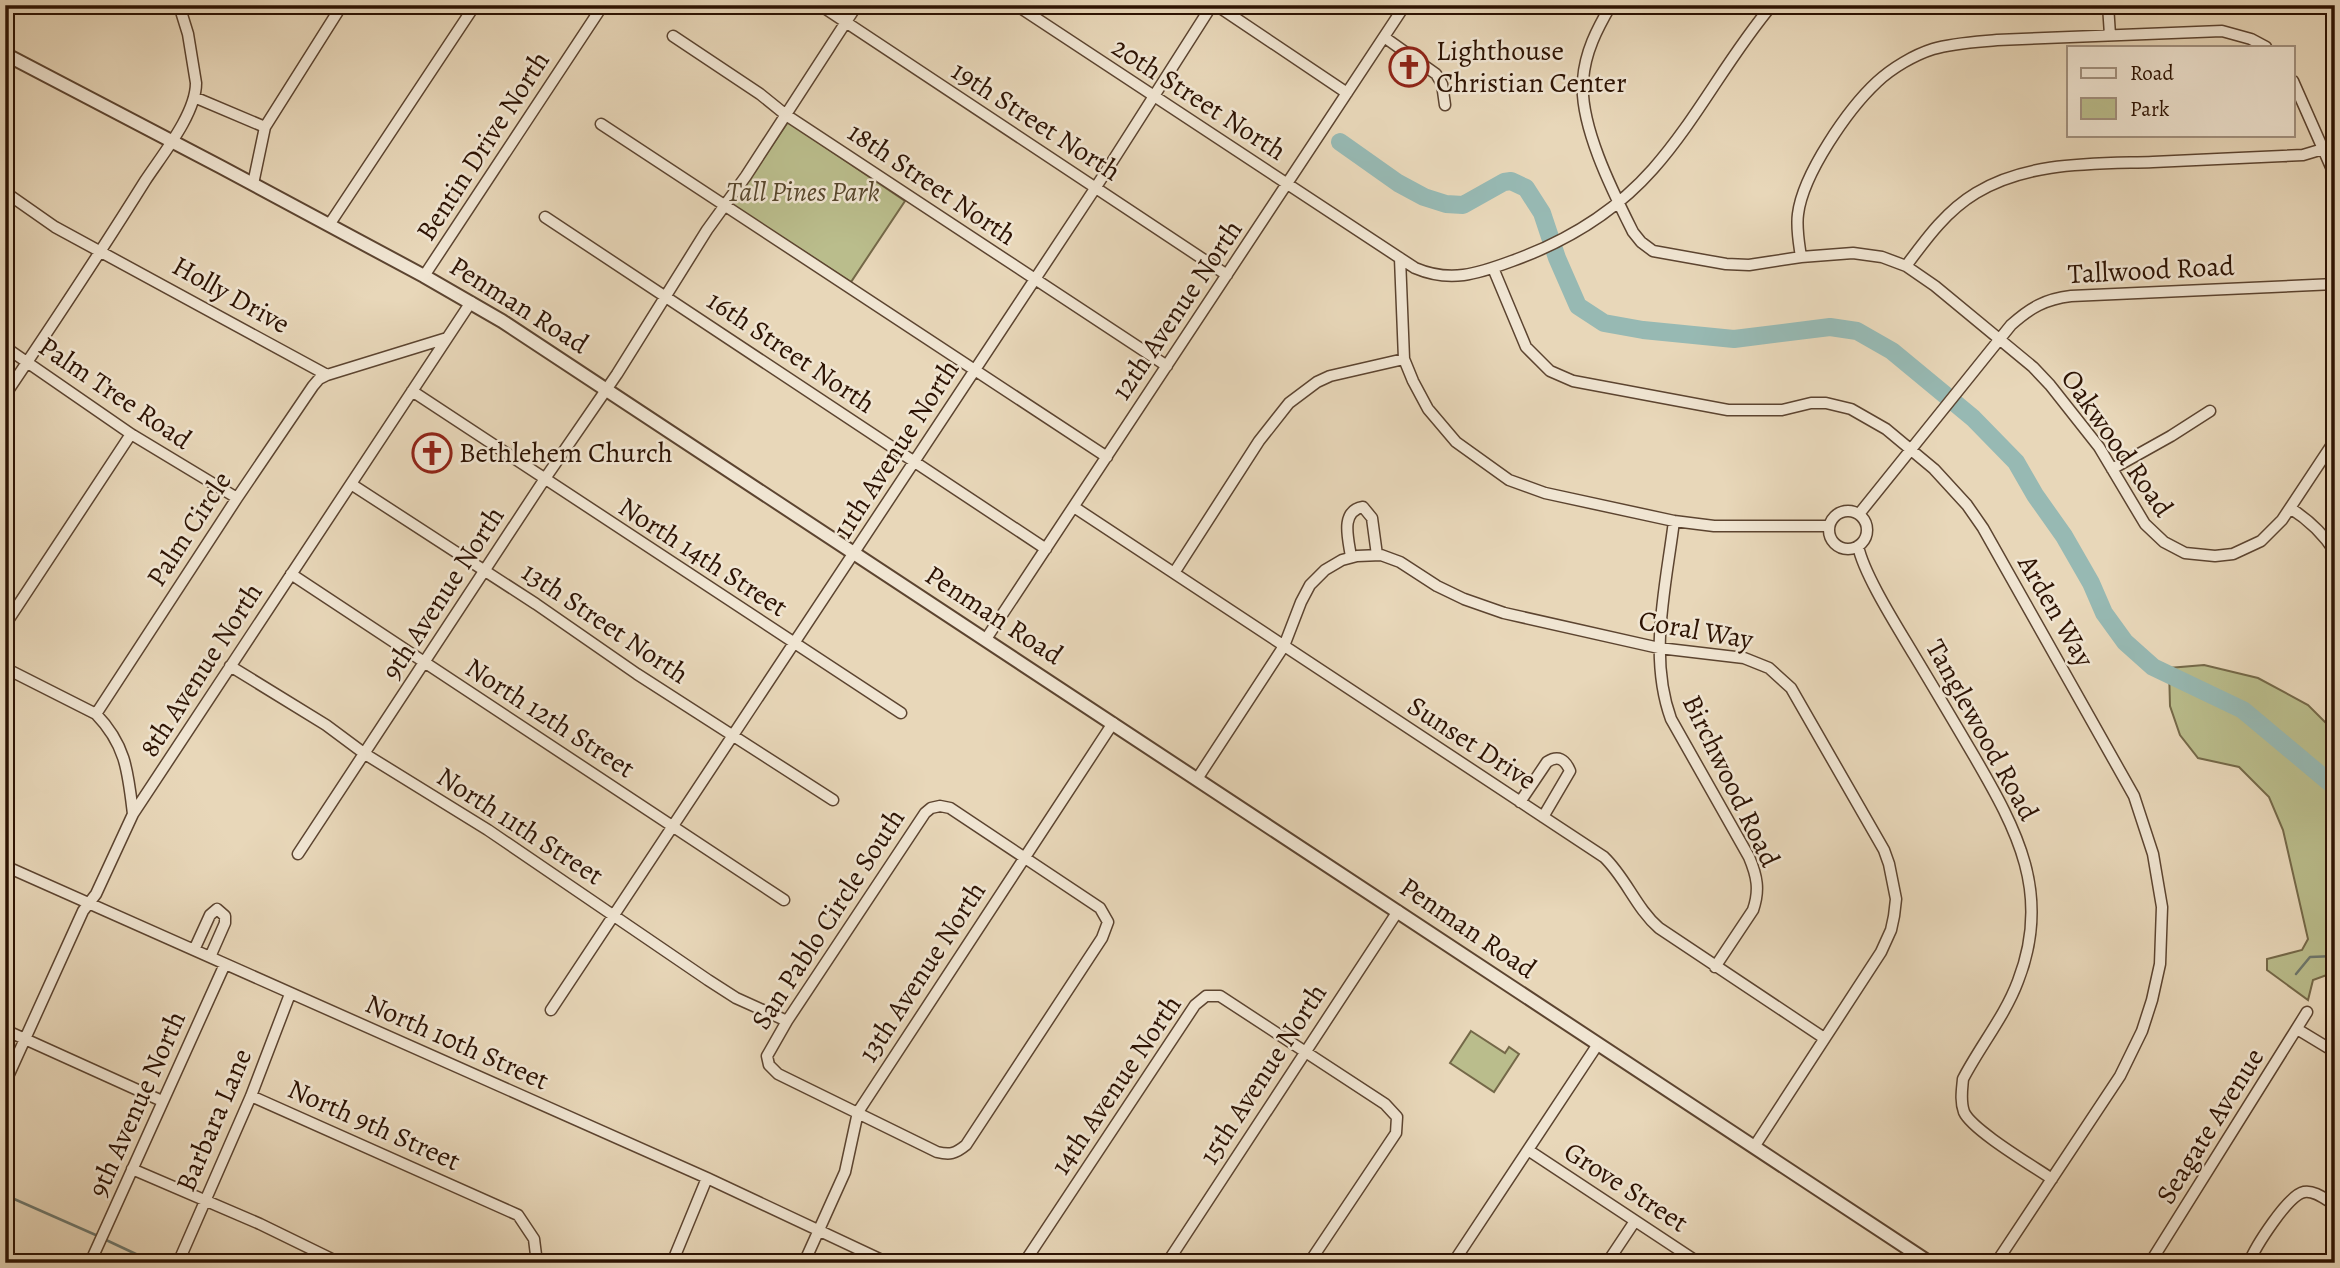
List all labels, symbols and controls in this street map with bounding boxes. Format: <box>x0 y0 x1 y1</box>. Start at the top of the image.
street label: 20th Street North <box>1104 28 1294 170</box>
place label: Lighthouse Christian Center <box>1436 32 1627 102</box>
street label: Bentin Drive North <box>407 44 559 248</box>
church icon: Lighthouse Christian Center <box>1388 46 1430 88</box>
legend <box>2067 46 2294 136</box>
street label: 19th Street North <box>944 52 1128 190</box>
text: Road <box>2130 59 2174 87</box>
text: Park <box>2130 95 2170 123</box>
street label: 18th Street North <box>840 114 1024 254</box>
park label: Tall Pines Park <box>726 173 880 211</box>
street label: 12th Avenue North <box>1103 212 1251 408</box>
street label: Holly Drive <box>165 247 297 343</box>
street label: Penman Road <box>442 247 597 363</box>
street label: Tallwood Road <box>2067 247 2236 293</box>
street label: 16th Street North <box>700 282 883 422</box>
street label: Palm Tree Road <box>31 328 200 459</box>
street label: 11th Avenue North <box>824 352 968 546</box>
street label: Oakwood Road <box>2052 361 2183 525</box>
church icon: Bethlehem Church <box>411 432 453 474</box>
place label: Bethlehem Church <box>459 434 673 472</box>
street label: Palm Circle <box>138 464 240 594</box>
street label: North 14th Street <box>611 488 795 626</box>
street label: 9th Avenue North <box>373 499 513 687</box>
street label: Arden Way <box>2008 547 2104 674</box>
street label: 13th Street North <box>514 553 696 693</box>
street label: Penman Road <box>918 556 1071 674</box>
street label: 8th Avenue North <box>130 575 272 765</box>
street label: Coral Way <box>1636 601 1757 659</box>
street label: Tanglewood Road <box>1916 633 2048 828</box>
street label: North 12th Street <box>458 649 642 787</box>
street label: Sunset Drive <box>1400 687 1544 799</box>
street label: Birchwood Road <box>1673 689 1790 874</box>
street label: North 11th Street <box>429 758 611 894</box>
street label: San Pablo Circle South <box>742 801 914 1037</box>
street label: Penman Road <box>1392 868 1545 988</box>
street label: 13th Avenue North <box>849 874 995 1070</box>
street label: 15th Avenue North <box>1190 976 1336 1172</box>
street label: North 10th Street <box>359 985 555 1099</box>
street label: 14th Avenue North <box>1042 988 1190 1182</box>
street label: 9th Avenue North <box>79 1005 195 1203</box>
street label: Seagate Avenue <box>2147 1041 2273 1211</box>
street label: Barbara Lane <box>167 1043 261 1197</box>
street label: North 9th Street <box>282 1070 466 1180</box>
street label: Grove Street <box>1557 1133 1695 1241</box>

